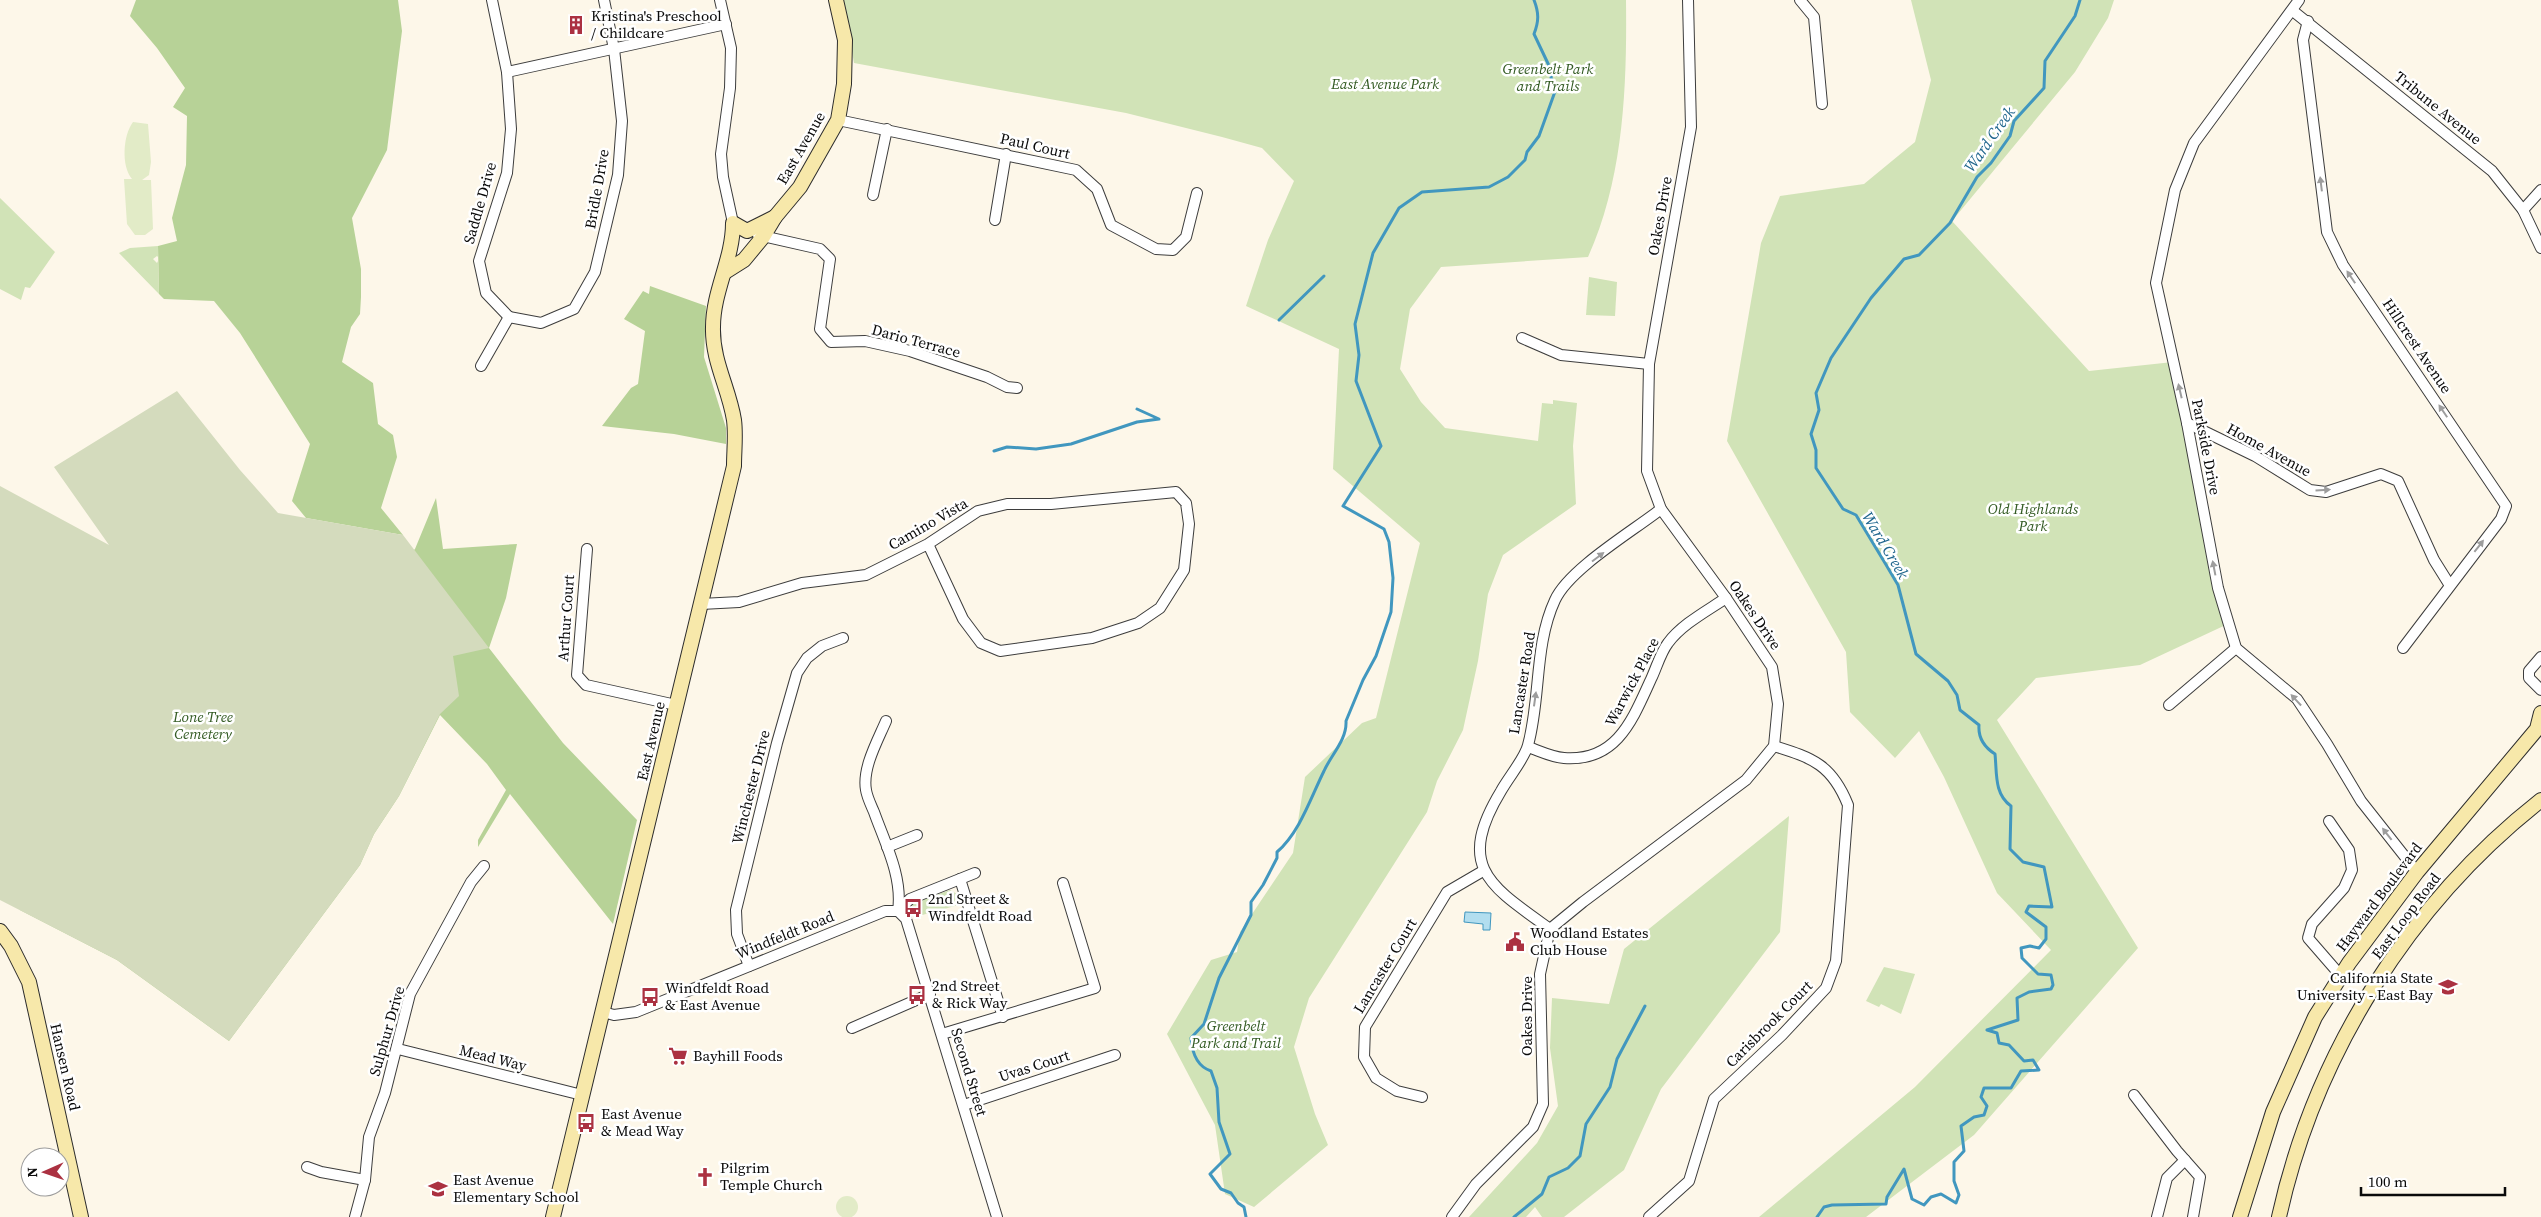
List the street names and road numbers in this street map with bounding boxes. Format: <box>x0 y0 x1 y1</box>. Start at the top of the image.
street label: Tribune Avenue <box>2390 66 2486 149</box>
street label: East Avenue <box>771 107 830 188</box>
street label: Paul Court <box>998 127 1072 164</box>
street label: Bridle Drive <box>579 147 614 230</box>
street label: Saddle Drive <box>458 159 501 246</box>
street label: Oakes Drive <box>1642 174 1677 257</box>
street label: Hillcrest Avenue <box>2378 294 2457 398</box>
street label: Dario Terrace <box>869 319 963 363</box>
street label: Parkside Drive <box>2187 397 2226 497</box>
street label: Home Avenue <box>2223 418 2316 482</box>
street label: Camino Vista <box>884 492 972 555</box>
street label: Arthur Court <box>552 574 579 662</box>
street label: Oakes Drive <box>1724 576 1787 654</box>
street label: Lancaster Road <box>1503 630 1540 736</box>
street label: Warwick Place <box>1599 633 1664 730</box>
street label: East Avenue <box>631 699 670 783</box>
street label: Winchester Drive <box>726 727 775 846</box>
street label: Hayward Boulevard <box>2331 837 2427 956</box>
street label: East Loop Road <box>2366 868 2445 963</box>
street label: Windfeldt Road <box>733 905 837 964</box>
street label: Lancaster Court <box>1348 914 1421 1017</box>
street label: Oakes Drive <box>1516 976 1537 1056</box>
street label: Carisbrook Court <box>1721 976 1817 1072</box>
street label: Sulphur Drive <box>364 983 409 1078</box>
street label: Hansen Road <box>45 1021 86 1113</box>
street label: Second Street <box>946 1025 993 1118</box>
street label: Mead Way <box>457 1039 529 1076</box>
street label: Uvas Court <box>996 1044 1072 1087</box>

